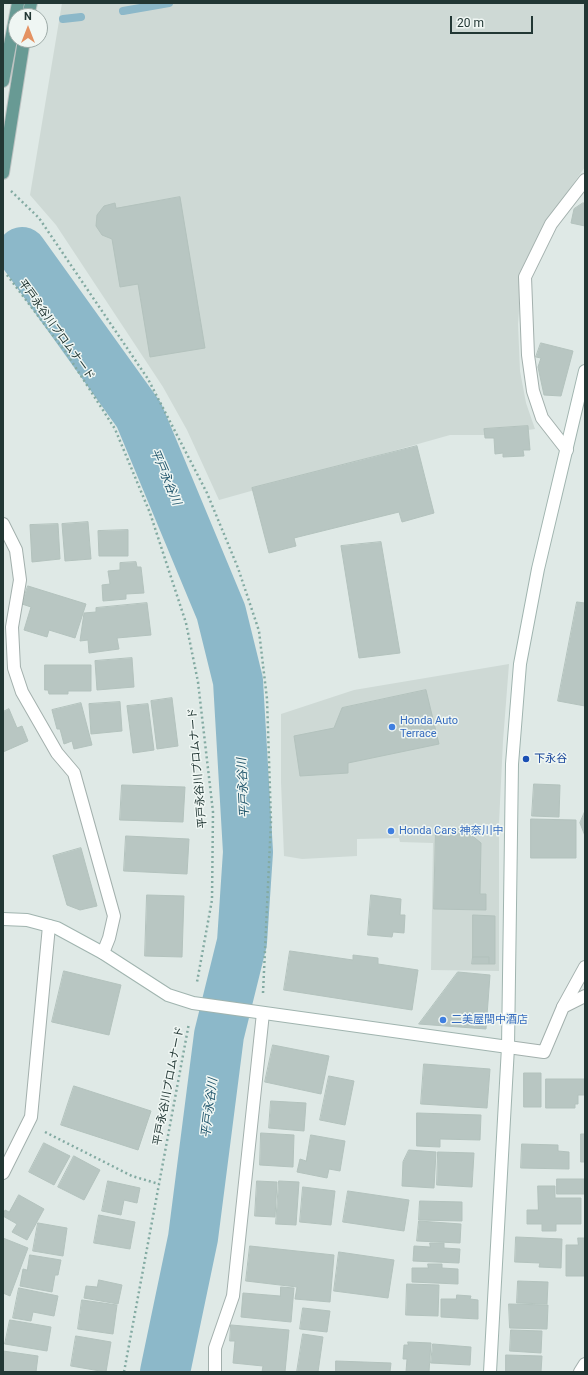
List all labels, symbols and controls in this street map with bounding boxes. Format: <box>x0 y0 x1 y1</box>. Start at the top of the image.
north arrow <box>8 8 48 48</box>
scale bar <box>452 8 535 34</box>
text: N <box>24 10 32 23</box>
text: 20 m <box>457 16 484 30</box>
street label: 平戸永谷川プロムナード <box>15 277 97 383</box>
water label: 平戸永谷川 <box>147 447 183 507</box>
street label: 平戸永谷川プロムナード <box>186 707 210 829</box>
place label: Honda Auto Terrace <box>400 714 458 740</box>
marker: Honda Auto Terrace <box>387 722 397 732</box>
place label: 下永谷 <box>534 752 567 766</box>
marker: 下永谷 <box>521 754 531 764</box>
water label: 平戸永谷川 <box>235 758 253 818</box>
place label: Honda Cars 神奈川中 <box>399 824 503 838</box>
marker: Honda Cars 神奈川中 <box>386 826 396 836</box>
place label: 二美屋間中酒店 <box>451 1013 528 1027</box>
marker: 二美屋間中酒店 <box>438 1015 448 1025</box>
street label: 平戸永谷川プロムナード <box>151 1025 187 1147</box>
water label: 平戸永谷川 <box>199 1077 221 1139</box>

